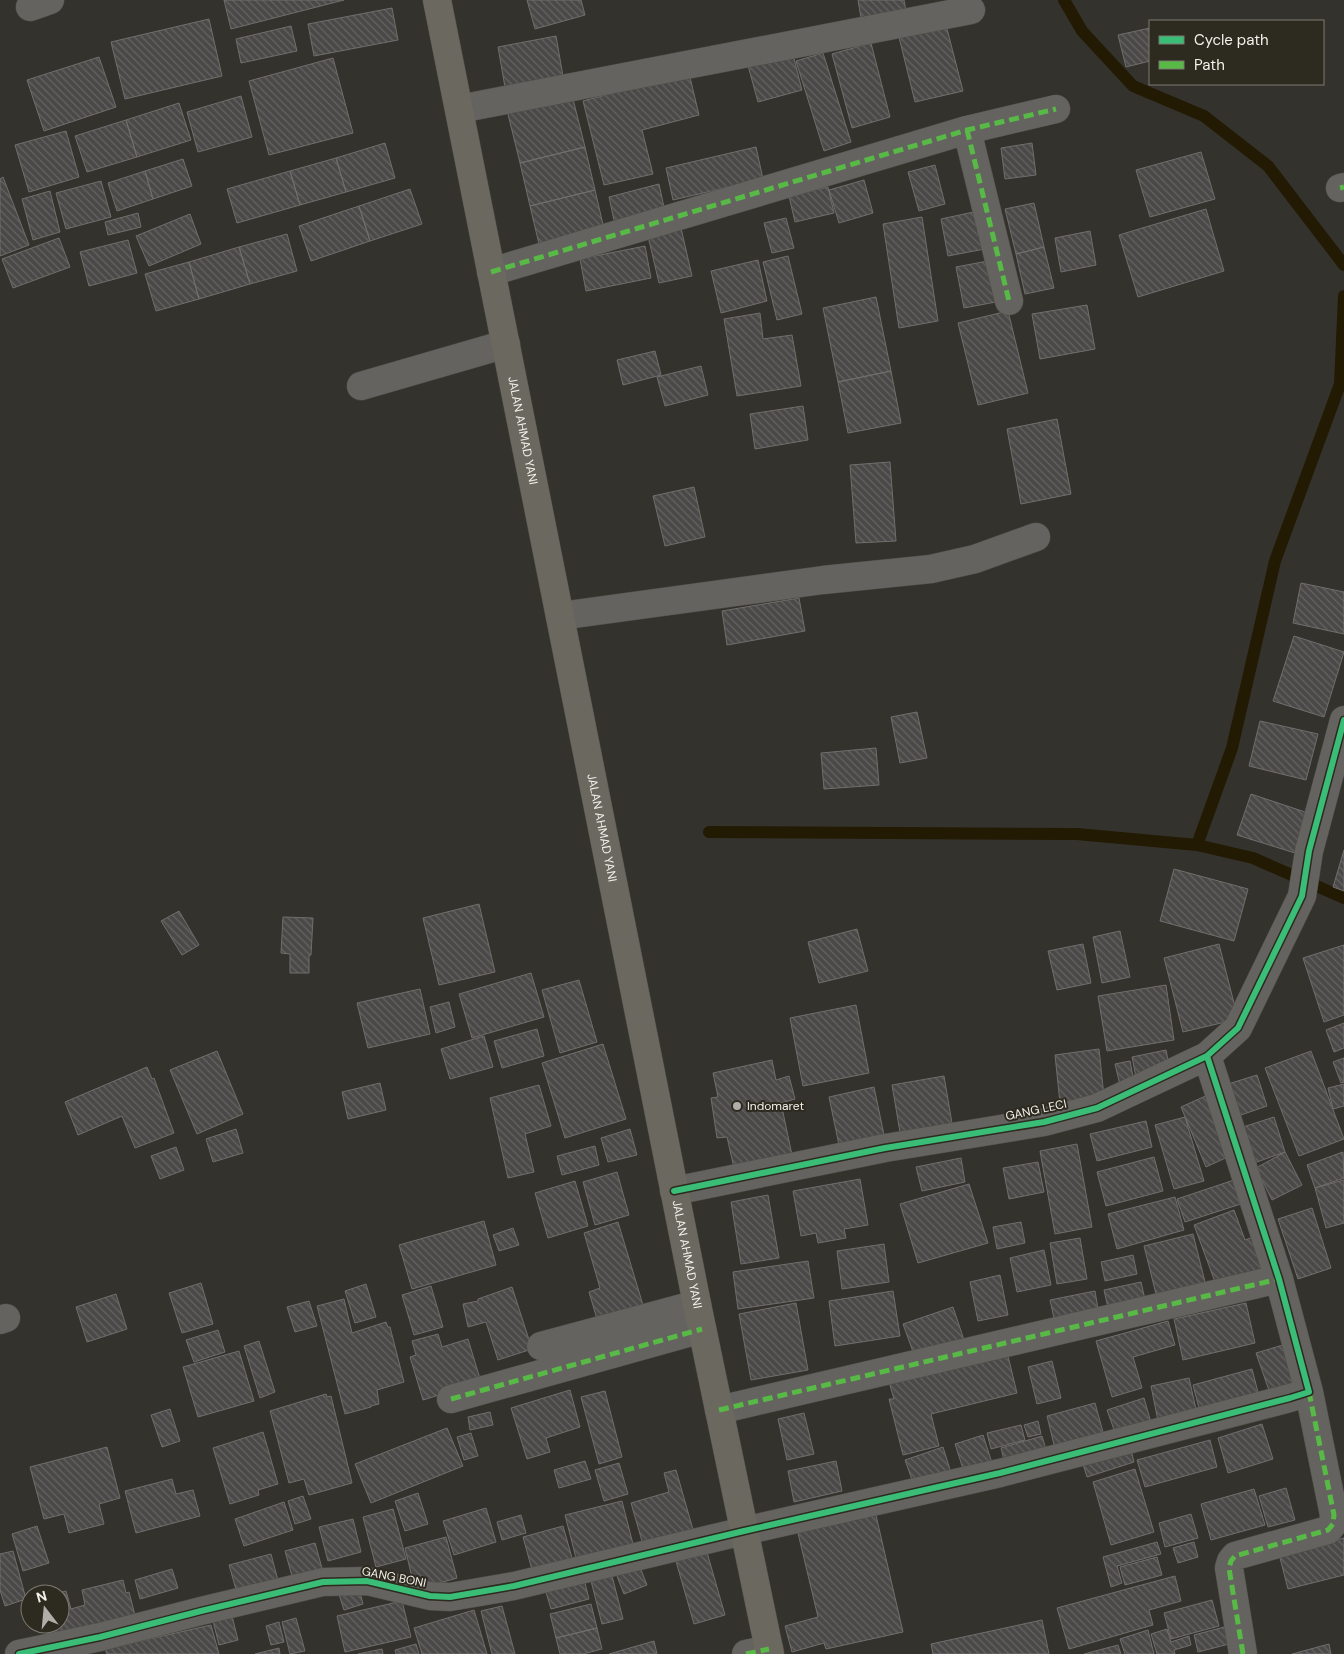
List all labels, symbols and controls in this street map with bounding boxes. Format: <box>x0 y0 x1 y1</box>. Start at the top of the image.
legend <box>1149 20 1324 85</box>
text: Cycle path <box>1194 30 1269 50</box>
text: Path <box>1194 55 1225 75</box>
street label: JALAN AHMAD YANI <box>504 375 541 486</box>
street label: JALAN AHMAD YANI <box>583 772 621 883</box>
street label: GANG LECI <box>1004 1096 1068 1124</box>
place label: Indomaret <box>747 1098 804 1114</box>
marker: Indomaret <box>731 1100 743 1112</box>
street label: JALAN AHMAD YANI <box>668 1199 706 1310</box>
street label: GANG BONI <box>360 1563 428 1591</box>
north arrow <box>20 1584 70 1634</box>
text: N <box>34 1586 49 1607</box>

